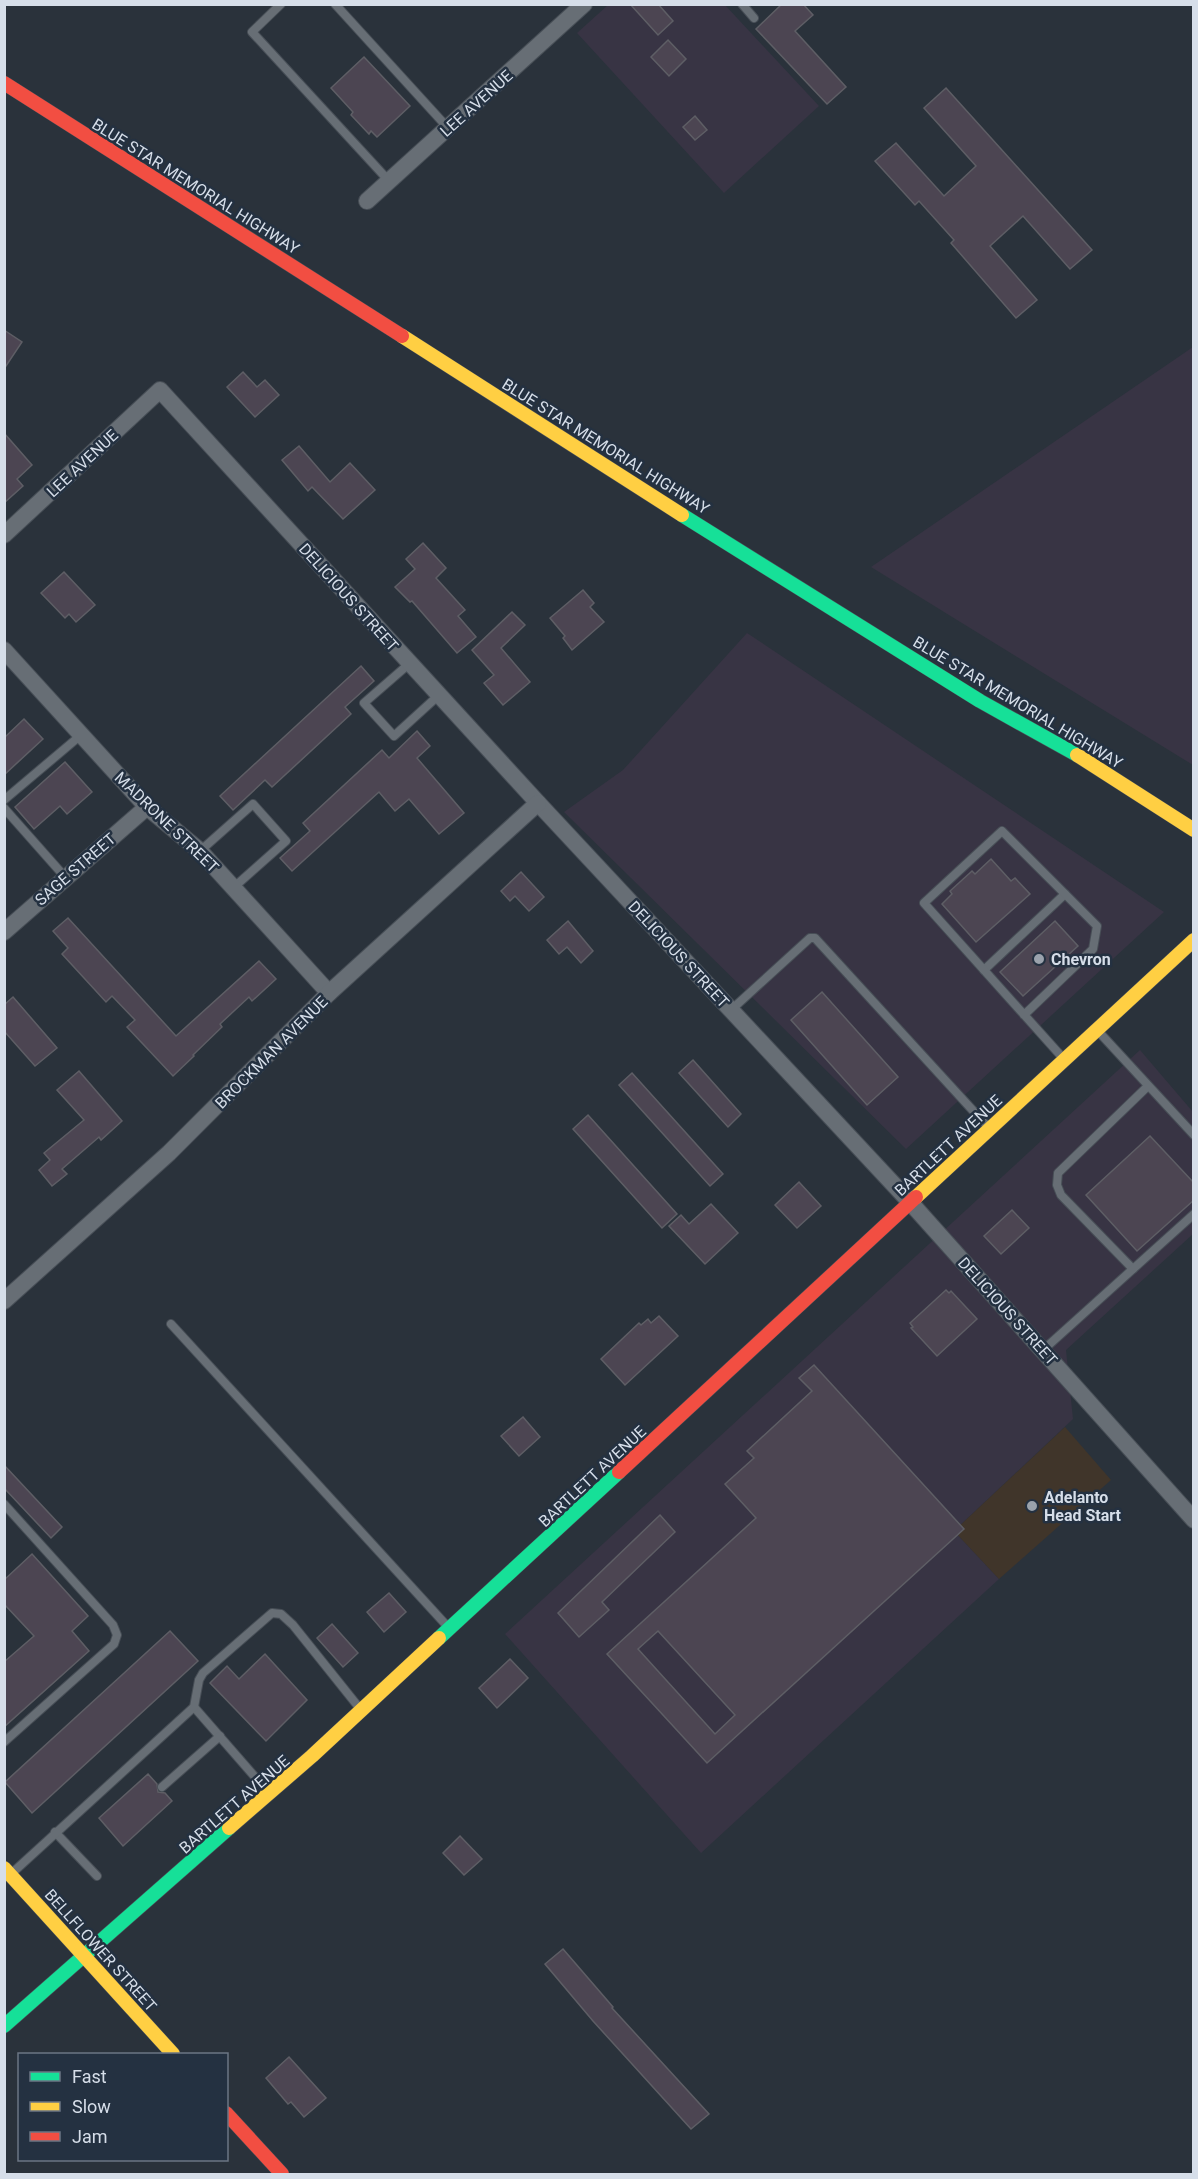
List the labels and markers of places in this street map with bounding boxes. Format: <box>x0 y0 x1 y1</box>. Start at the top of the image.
place label: Chevron <box>1051 950 1111 969</box>
marker: Chevron <box>1032 952 1046 966</box>
place label: Adelanto Head Start <box>1044 1488 1122 1525</box>
marker: Adelanto Head Start <box>1025 1499 1039 1513</box>

